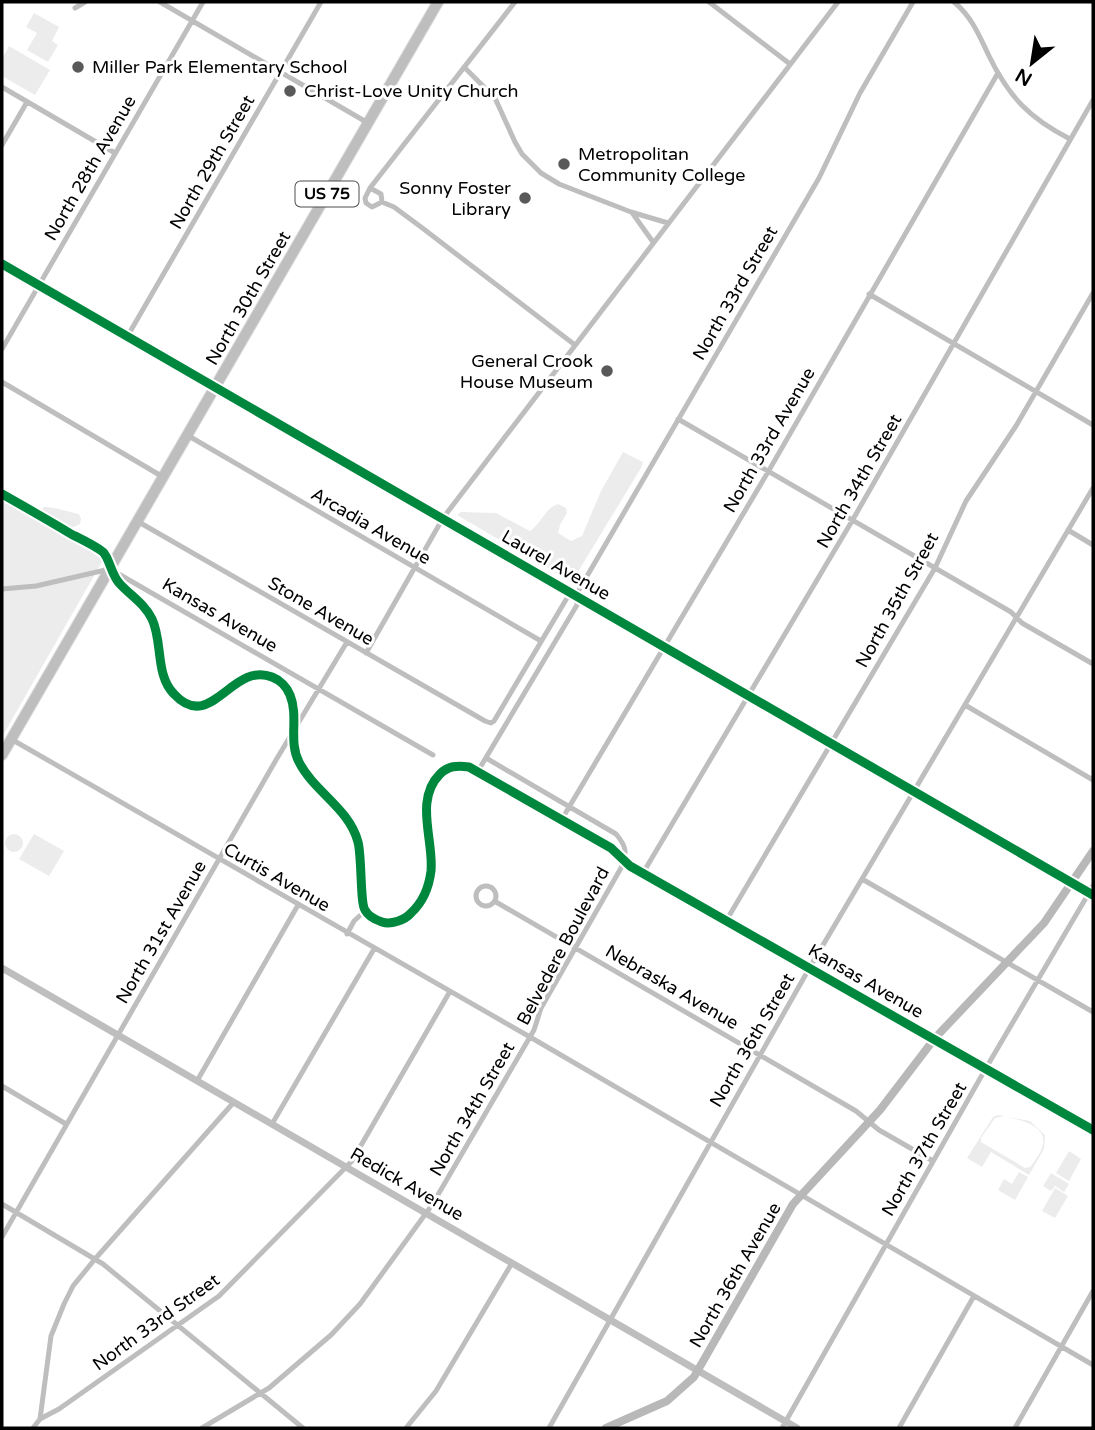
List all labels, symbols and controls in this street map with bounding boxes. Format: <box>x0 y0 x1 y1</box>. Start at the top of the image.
north arrow <box>997 28 1067 98</box>
place label: Miller Park Elementary School <box>92 56 347 78</box>
marker: Miller Park Elementary School <box>70 59 86 75</box>
text: N <box>1012 64 1036 90</box>
place label: Christ-Love Unity Church <box>304 80 519 102</box>
marker: Christ-Love Unity Church <box>282 83 298 99</box>
street label: North 28th Avenue <box>39 91 141 245</box>
street label: North 29th Street <box>165 91 259 233</box>
place label: Metropolitan Community College <box>578 143 746 186</box>
marker: Metropolitan Community College <box>556 156 572 172</box>
place label: Sonny Foster Library <box>399 177 511 220</box>
road number: US 75 <box>296 182 358 206</box>
marker: Sonny Foster Library <box>517 190 533 206</box>
street label: North 33rd Street <box>688 222 782 364</box>
street label: North 30th Street <box>201 227 295 369</box>
place label: General Crook House Museum <box>460 350 593 393</box>
marker: General Crook House Museum <box>599 363 615 379</box>
street label: North 33rd Avenue <box>718 363 820 517</box>
street label: North 34th Street <box>812 410 906 552</box>
street label: Arcadia Avenue <box>307 483 435 569</box>
street label: Laurel Avenue <box>498 525 614 605</box>
street label: North 35th Street <box>851 528 943 671</box>
street label: Stone Avenue <box>264 572 378 650</box>
street label: Kansas Avenue <box>158 573 282 657</box>
street label: Curtis Avenue <box>220 838 334 916</box>
street label: North 31st Avenue <box>111 856 211 1008</box>
street label: Belvedere Boulevard <box>512 863 614 1029</box>
street label: Kansas Avenue <box>804 939 928 1023</box>
street label: Nebraska Avenue <box>601 940 743 1034</box>
street label: North 36th Street <box>705 969 799 1111</box>
street label: North 34th Street <box>425 1038 519 1180</box>
street label: North 37th Street <box>877 1078 971 1220</box>
street label: Redick Avenue <box>346 1143 468 1225</box>
street label: North 36th Avenue <box>684 1198 786 1352</box>
street label: North 33rd Street <box>88 1269 224 1375</box>

